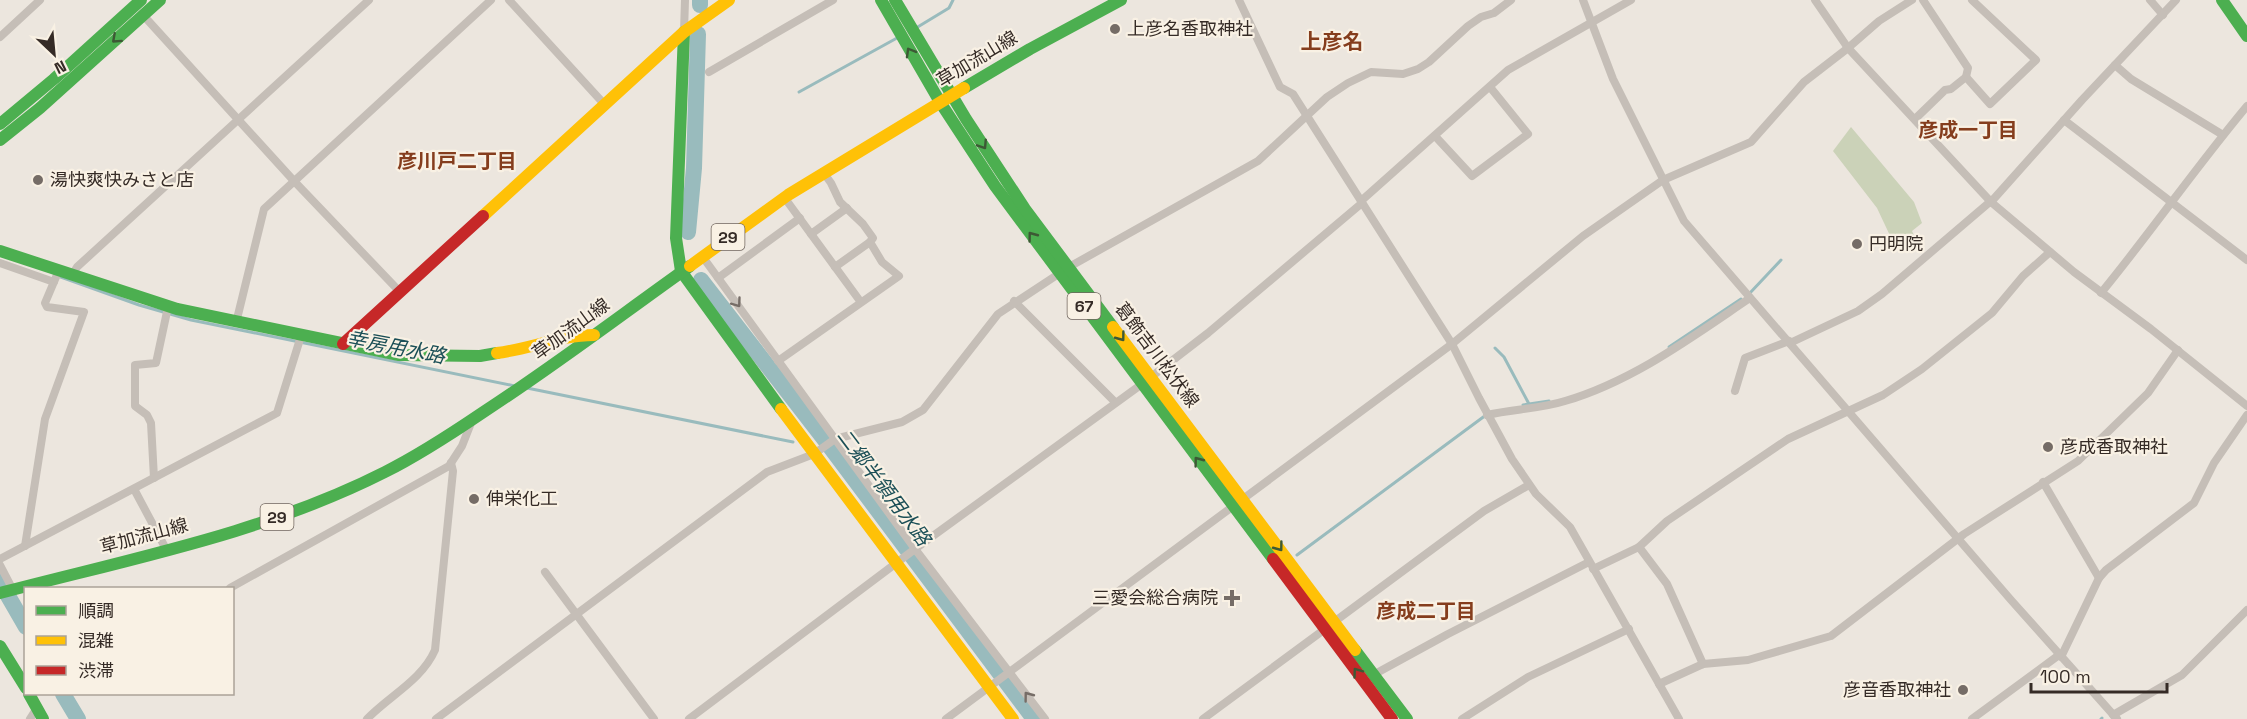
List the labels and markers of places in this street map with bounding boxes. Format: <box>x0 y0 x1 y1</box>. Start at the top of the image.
place label: 上彦名香取神社 <box>1127 17 1253 40</box>
marker: 上彦名香取神社 <box>1108 22 1122 36</box>
place label: 湯快爽快みさと店 <box>50 168 194 191</box>
marker: 湯快爽快みさと店 <box>31 173 45 187</box>
place label: 円明院 <box>1869 232 1923 255</box>
marker: 円明院 <box>1850 237 1864 251</box>
place label: 彦成香取神社 <box>2060 435 2168 458</box>
marker: 彦成香取神社 <box>2041 440 2055 454</box>
place label: 伸栄化工 <box>486 487 558 510</box>
marker: 伸栄化工 <box>467 492 481 506</box>
place label: 三愛会総合病院 <box>1092 586 1218 609</box>
marker: 三愛会総合病院 <box>1223 589 1241 607</box>
place label: 彦音香取神社 <box>1843 678 1951 701</box>
marker: 彦音香取神社 <box>1956 683 1970 697</box>

